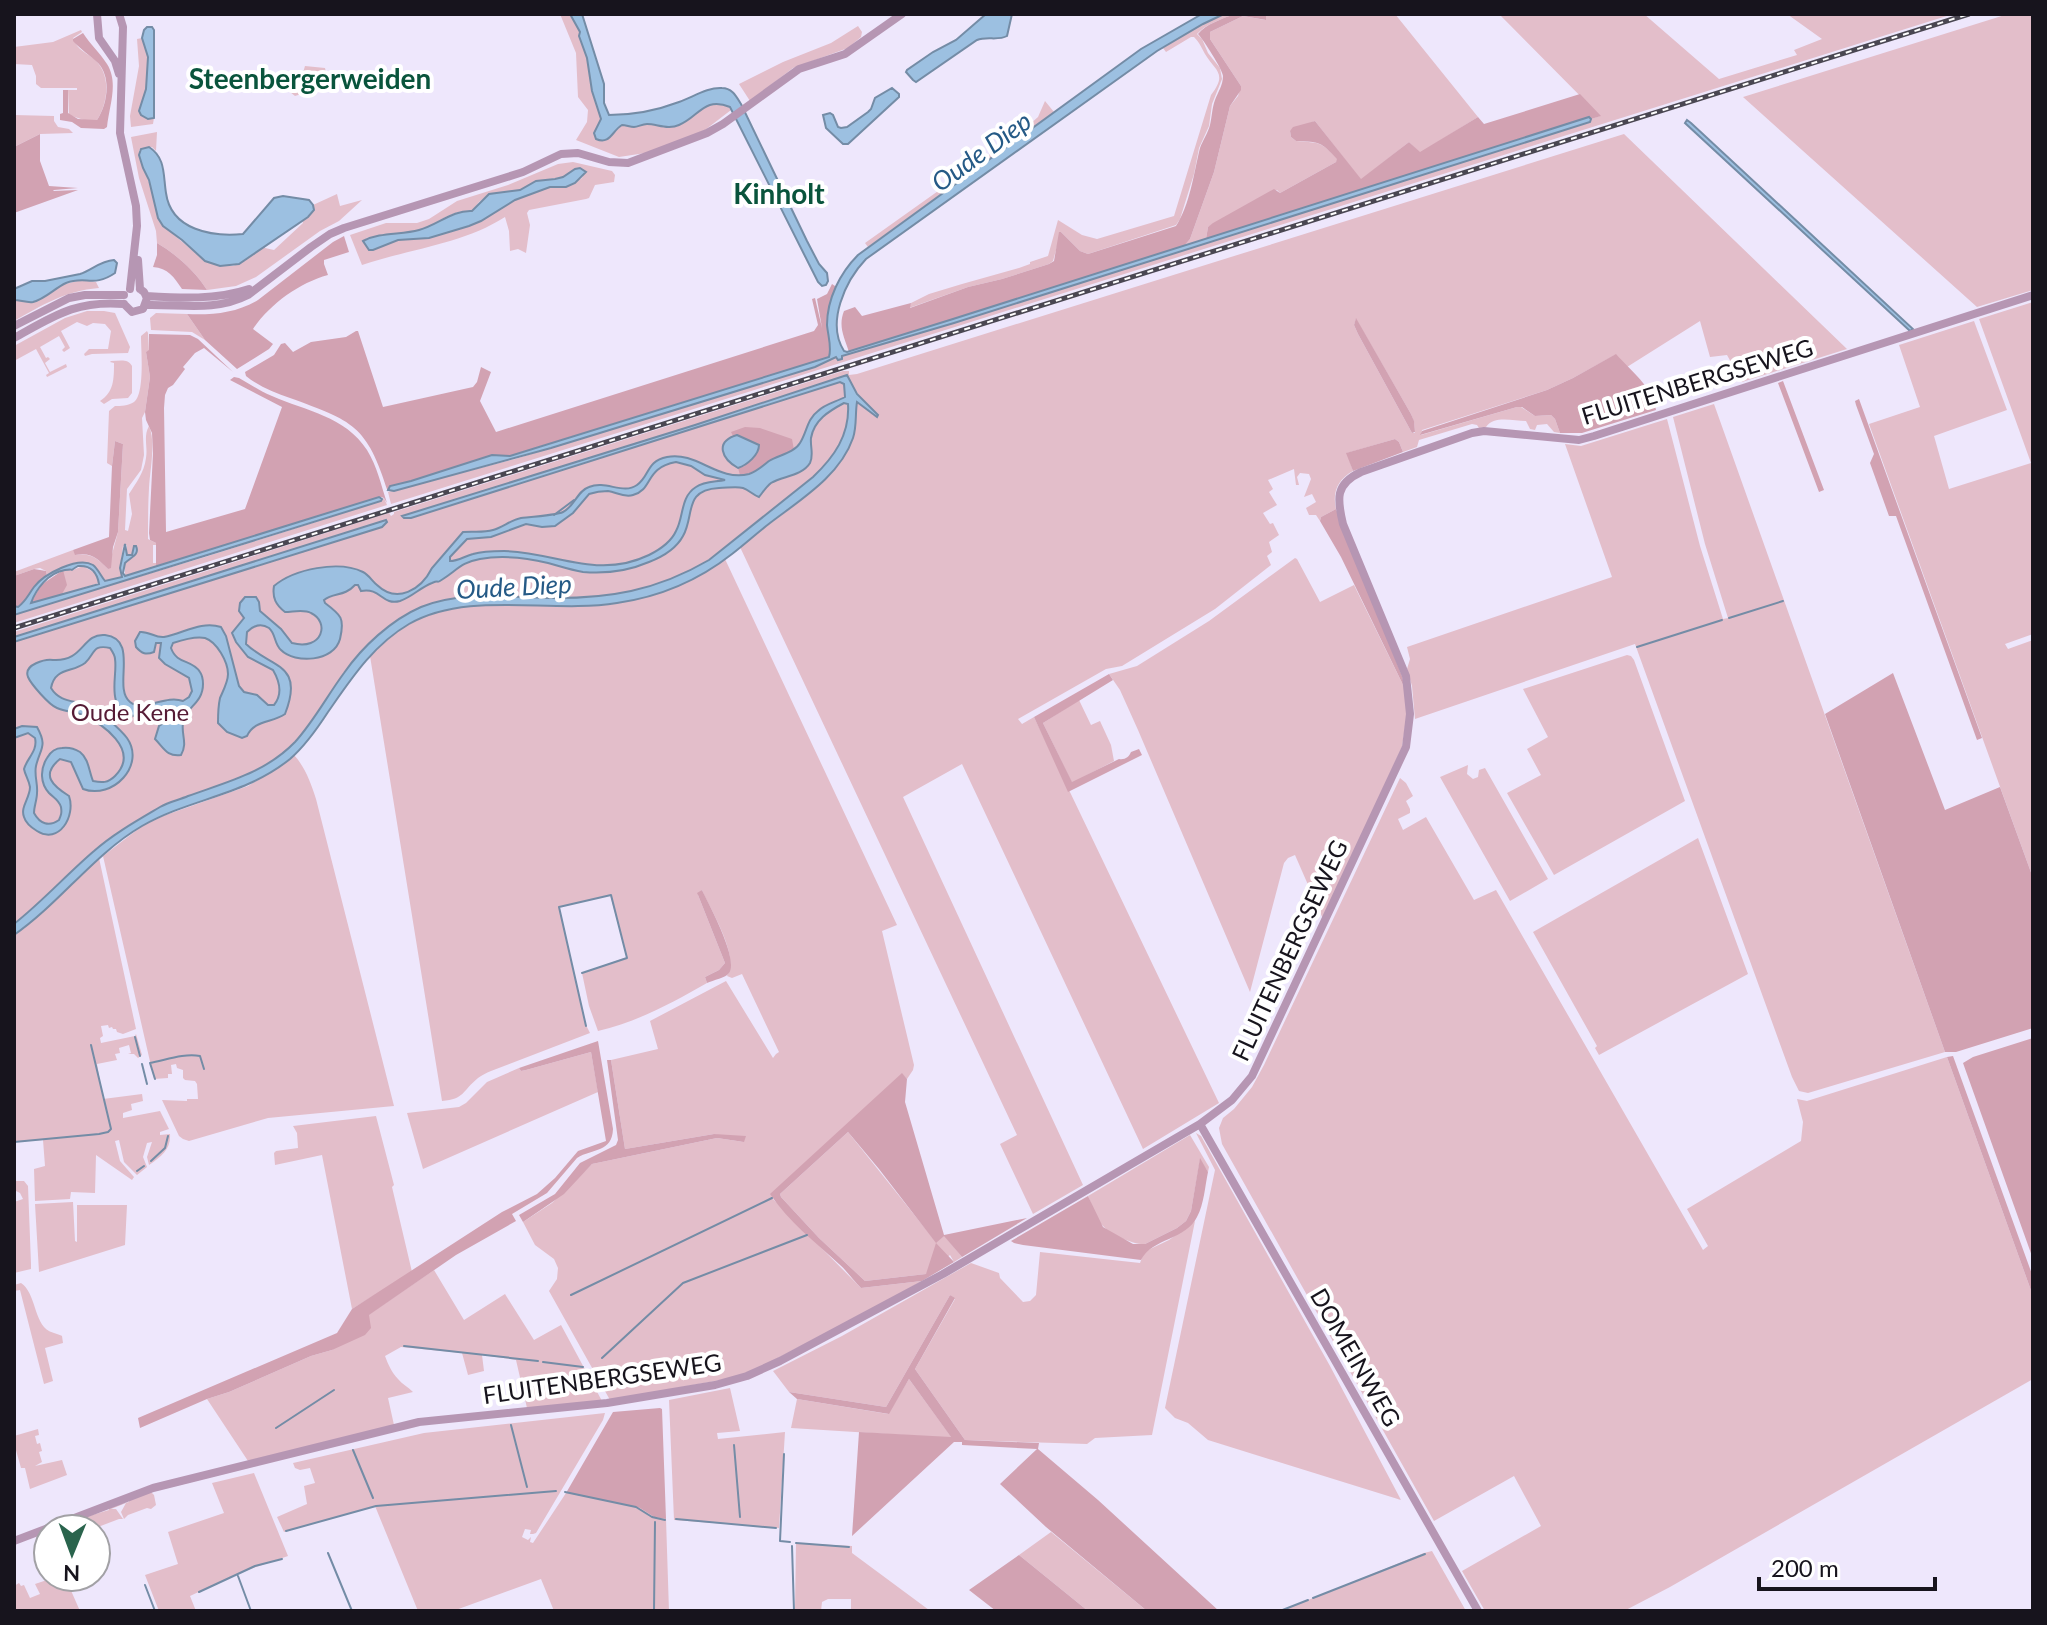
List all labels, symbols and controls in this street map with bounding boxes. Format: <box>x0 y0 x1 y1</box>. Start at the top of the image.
district label: Steenbergerweiden <box>189 61 431 95</box>
water label: Oude Diep <box>925 104 1037 198</box>
district label: Kinholt <box>733 176 825 210</box>
street label: FLUITENBERGSEWEG <box>1578 332 1816 430</box>
water label: Oude Diep <box>455 567 573 605</box>
park label: Oude Kene <box>71 697 189 726</box>
street label: FLUITENBERGSEWEG <box>1225 835 1353 1065</box>
street label: DOMEINWEG <box>1305 1283 1407 1431</box>
street label: FLUITENBERGSEWEG <box>481 1347 723 1409</box>
north arrow <box>32 1513 112 1593</box>
scale bar <box>1759 1541 1935 1591</box>
text: 200 m <box>1771 1553 1839 1582</box>
text: N <box>63 1560 80 1587</box>

